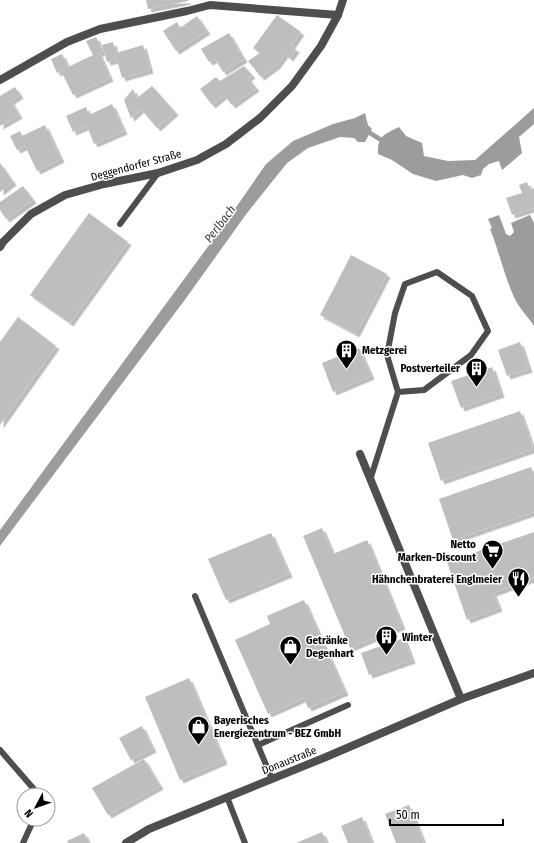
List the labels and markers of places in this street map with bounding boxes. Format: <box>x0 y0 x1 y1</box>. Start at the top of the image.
building icon: Metzgerei <box>333 337 359 370</box>
place label: Metzgerei <box>362 344 407 357</box>
building icon: Postverteiler <box>463 355 489 388</box>
place label: Postverteiler <box>400 362 461 375</box>
supermarket icon: Netto Marken-Discount <box>479 537 505 570</box>
place label: Netto Marken-Discount <box>398 538 476 564</box>
restaurant icon: Hähnchenbraterei Englmeier <box>505 566 531 599</box>
place label: Hähnchenbraterei Englmeier <box>372 573 503 586</box>
building icon: Winter <box>373 624 399 657</box>
place label: Winter <box>402 631 433 644</box>
shop icon: Getränke Degenhart <box>277 633 303 666</box>
place label: Getränke Degenhart <box>306 634 354 660</box>
shop icon: Bayerisches Energiezentrum - BEZ GmbH <box>185 713 211 746</box>
place label: Bayerisches Energiezentrum - BEZ GmbH <box>214 714 342 740</box>

